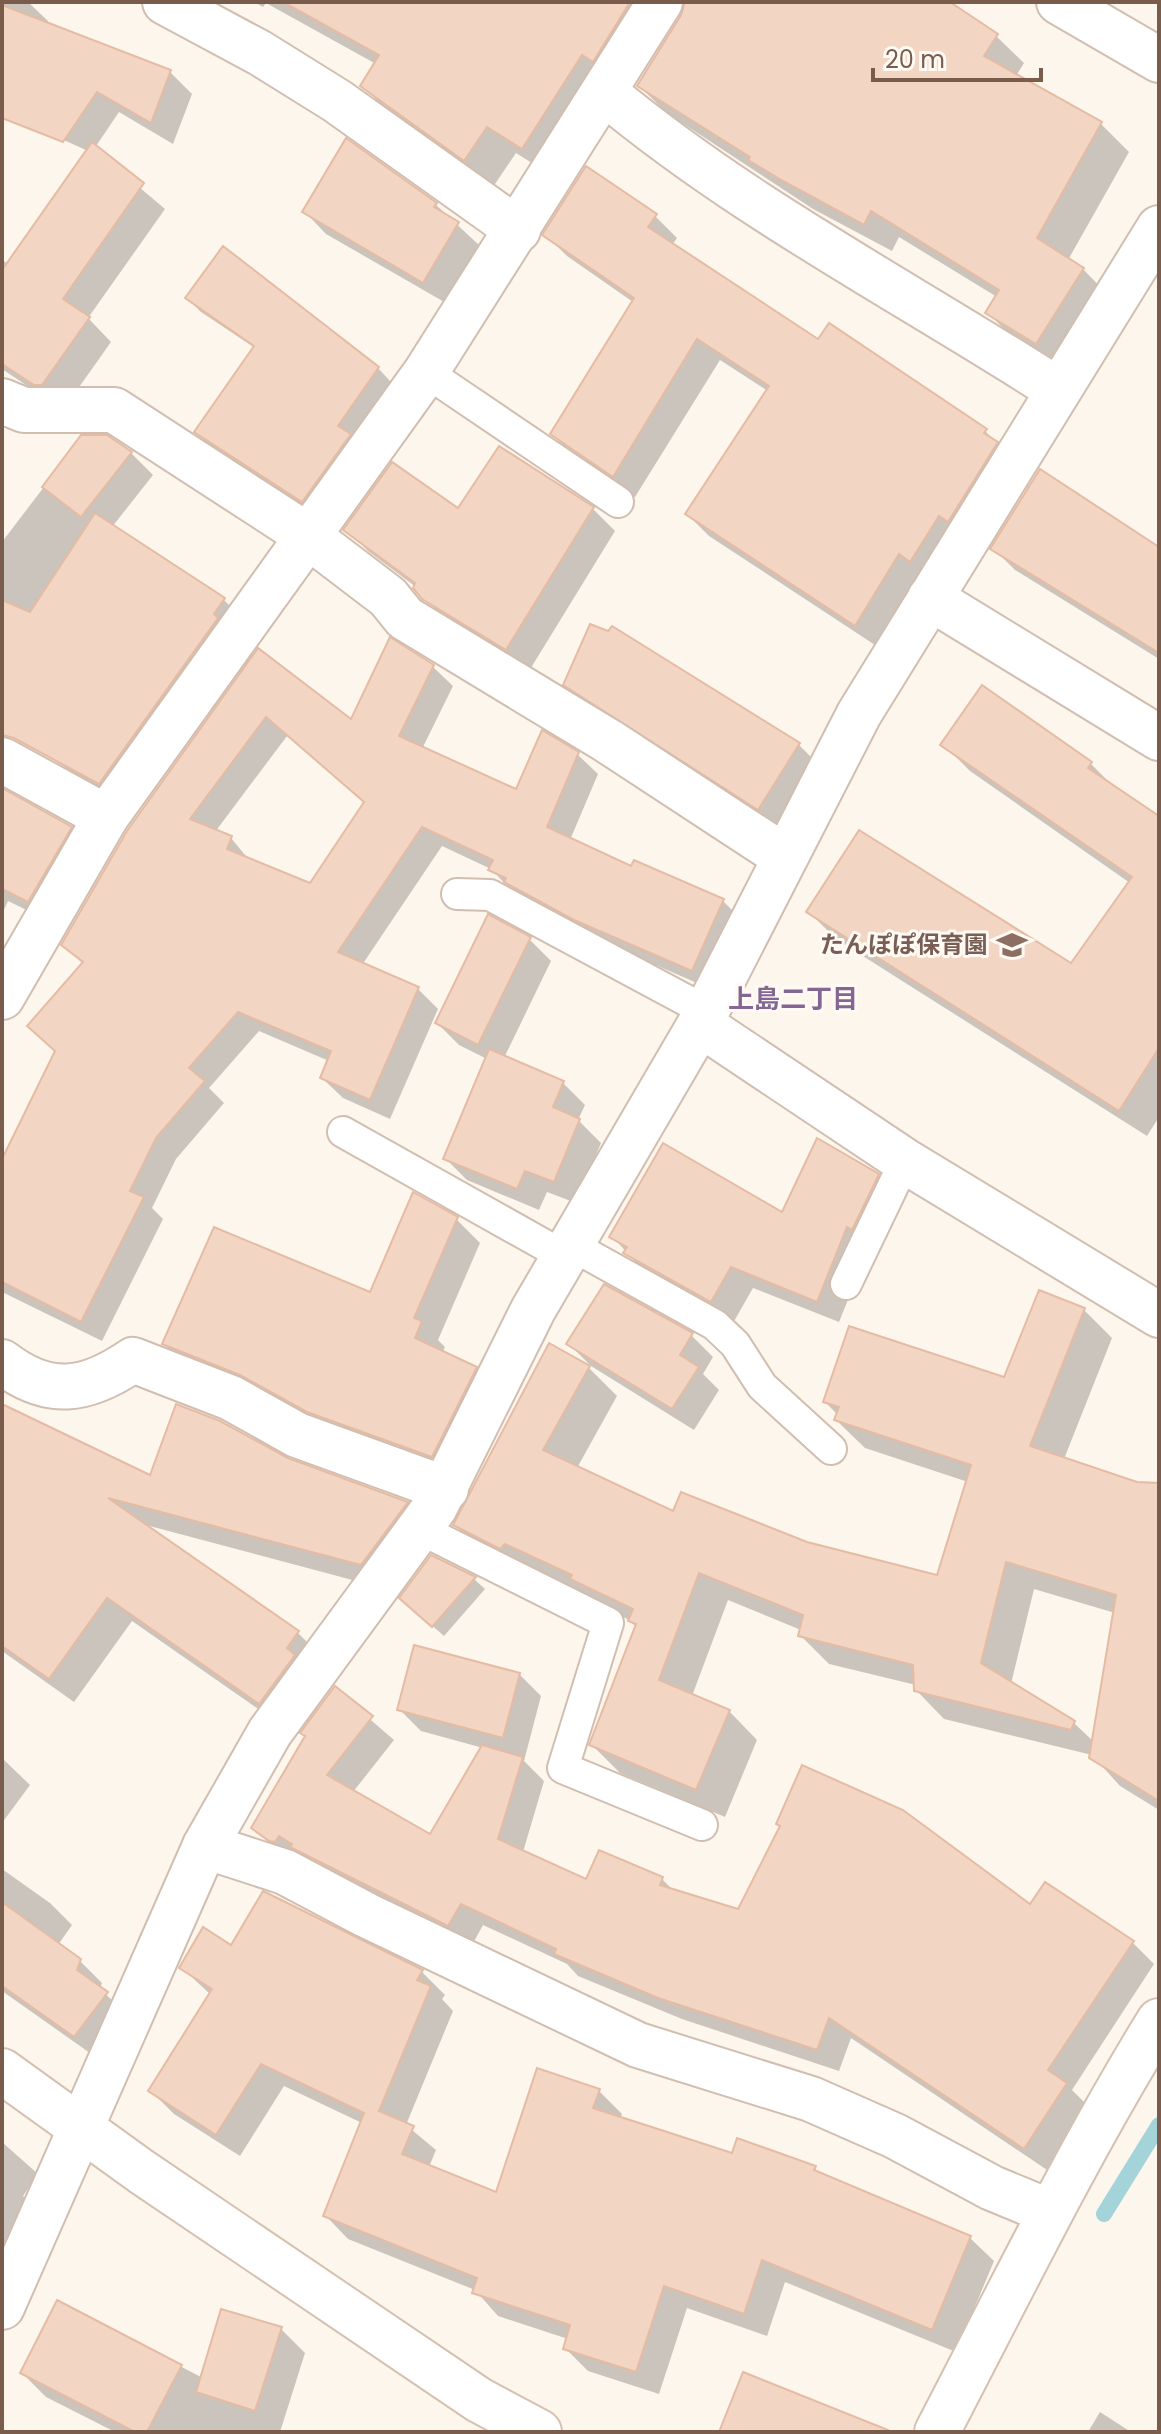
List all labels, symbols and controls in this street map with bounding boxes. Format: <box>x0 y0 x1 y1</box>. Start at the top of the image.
scale bar <box>873 32 1041 82</box>
text: 20 m <box>885 43 945 76</box>
place label: たんぽぽ保育園 <box>820 928 988 961</box>
school or university icon: たんぽぽ保育園 <box>995 928 1029 962</box>
district label: 上島二丁目 <box>728 981 858 1017</box>

